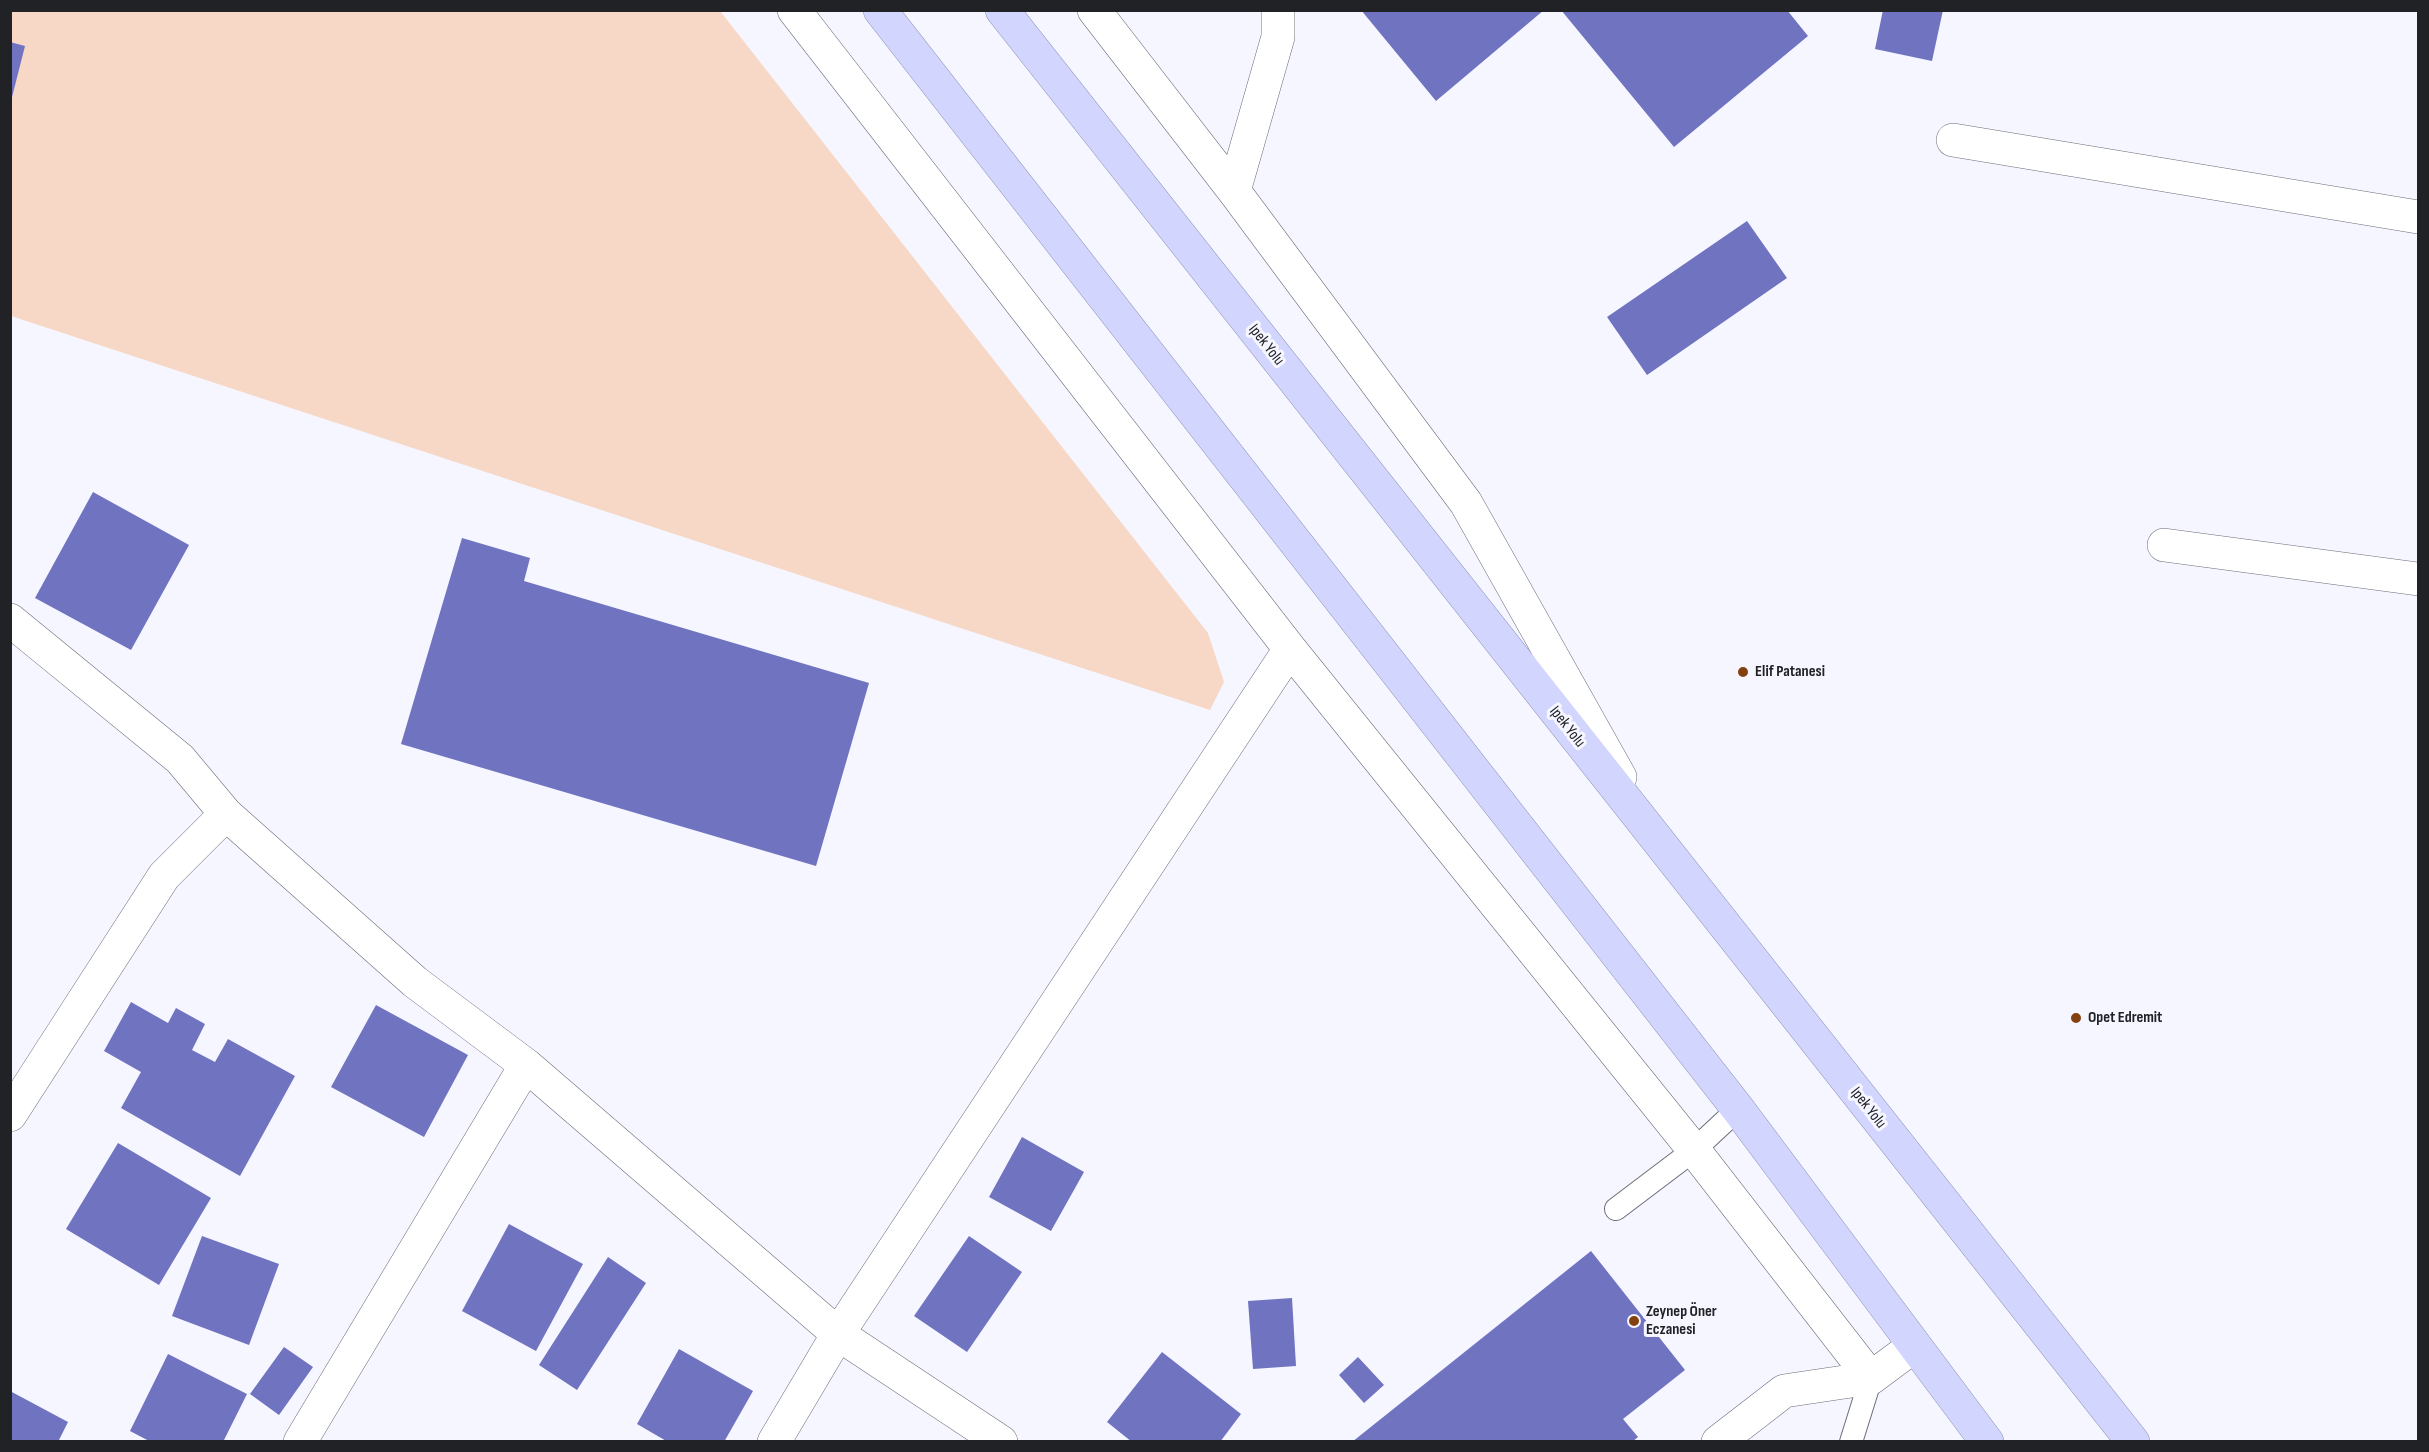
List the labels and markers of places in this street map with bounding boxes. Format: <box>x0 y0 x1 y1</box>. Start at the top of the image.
place label: Elif Patanesi <box>1755 662 1825 682</box>
marker: Elif Patanesi <box>1736 665 1750 679</box>
place label: Opet Edremit <box>2088 1008 2162 1028</box>
marker: Opet Edremit <box>2069 1011 2083 1025</box>
place label: Zeynep Öner Eczanesi <box>1646 1302 1717 1340</box>
marker: Zeynep Öner Eczanesi <box>1627 1314 1641 1328</box>

